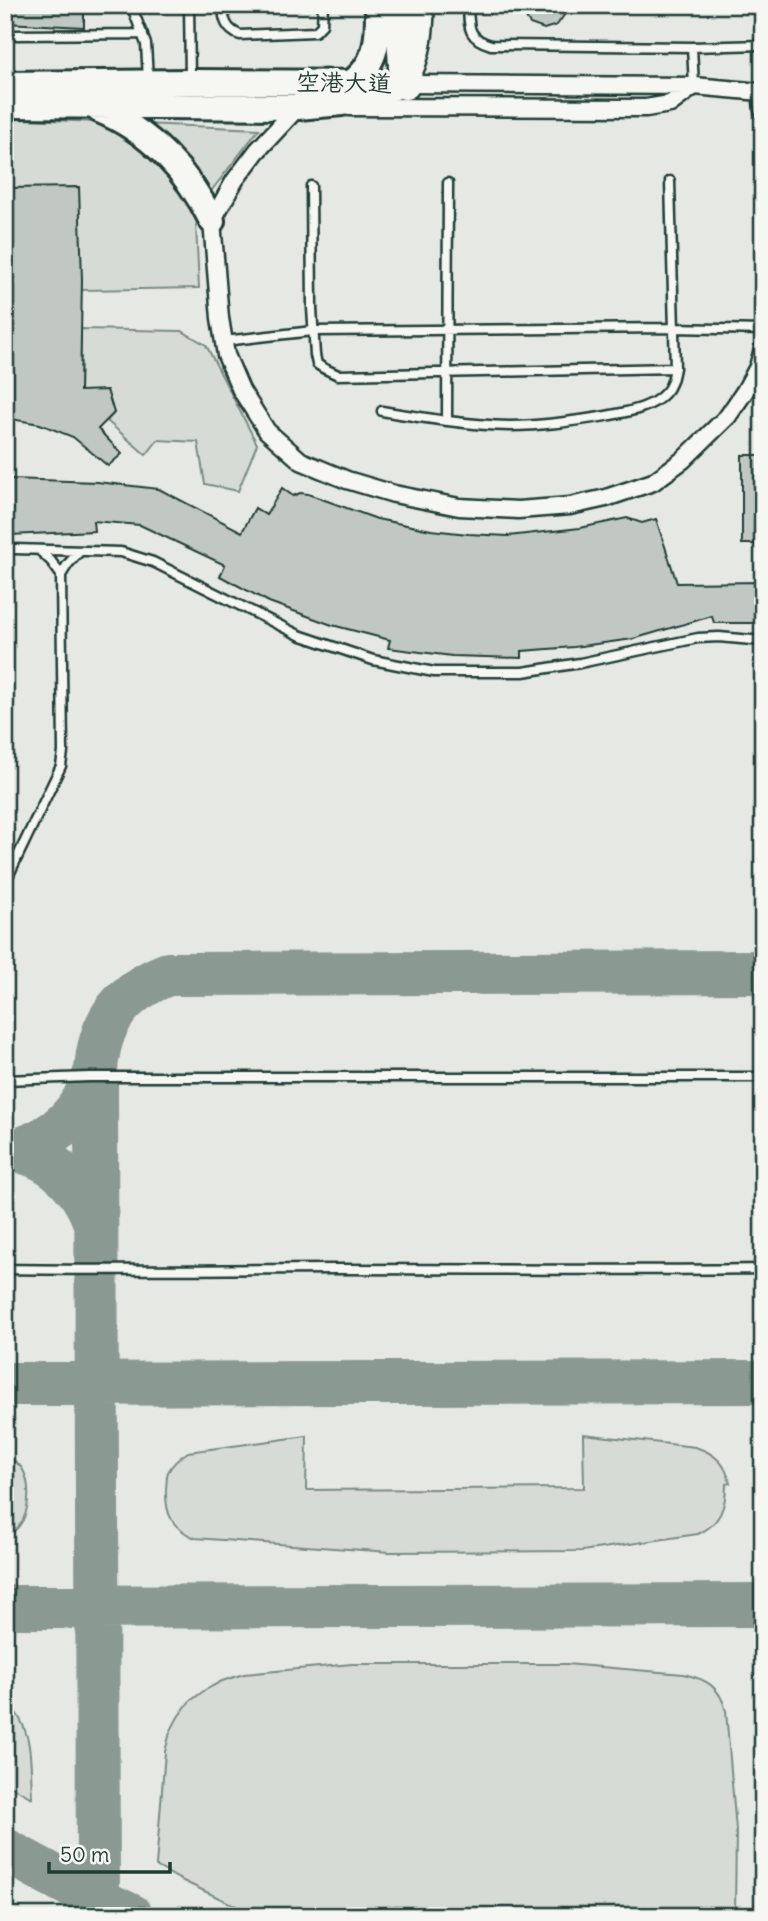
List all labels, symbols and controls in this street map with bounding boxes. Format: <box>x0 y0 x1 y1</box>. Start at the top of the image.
street label: 空港大道 <box>296 66 392 98</box>
scale bar <box>49 1830 170 1874</box>
text: 50 m <box>60 1841 109 1868</box>

